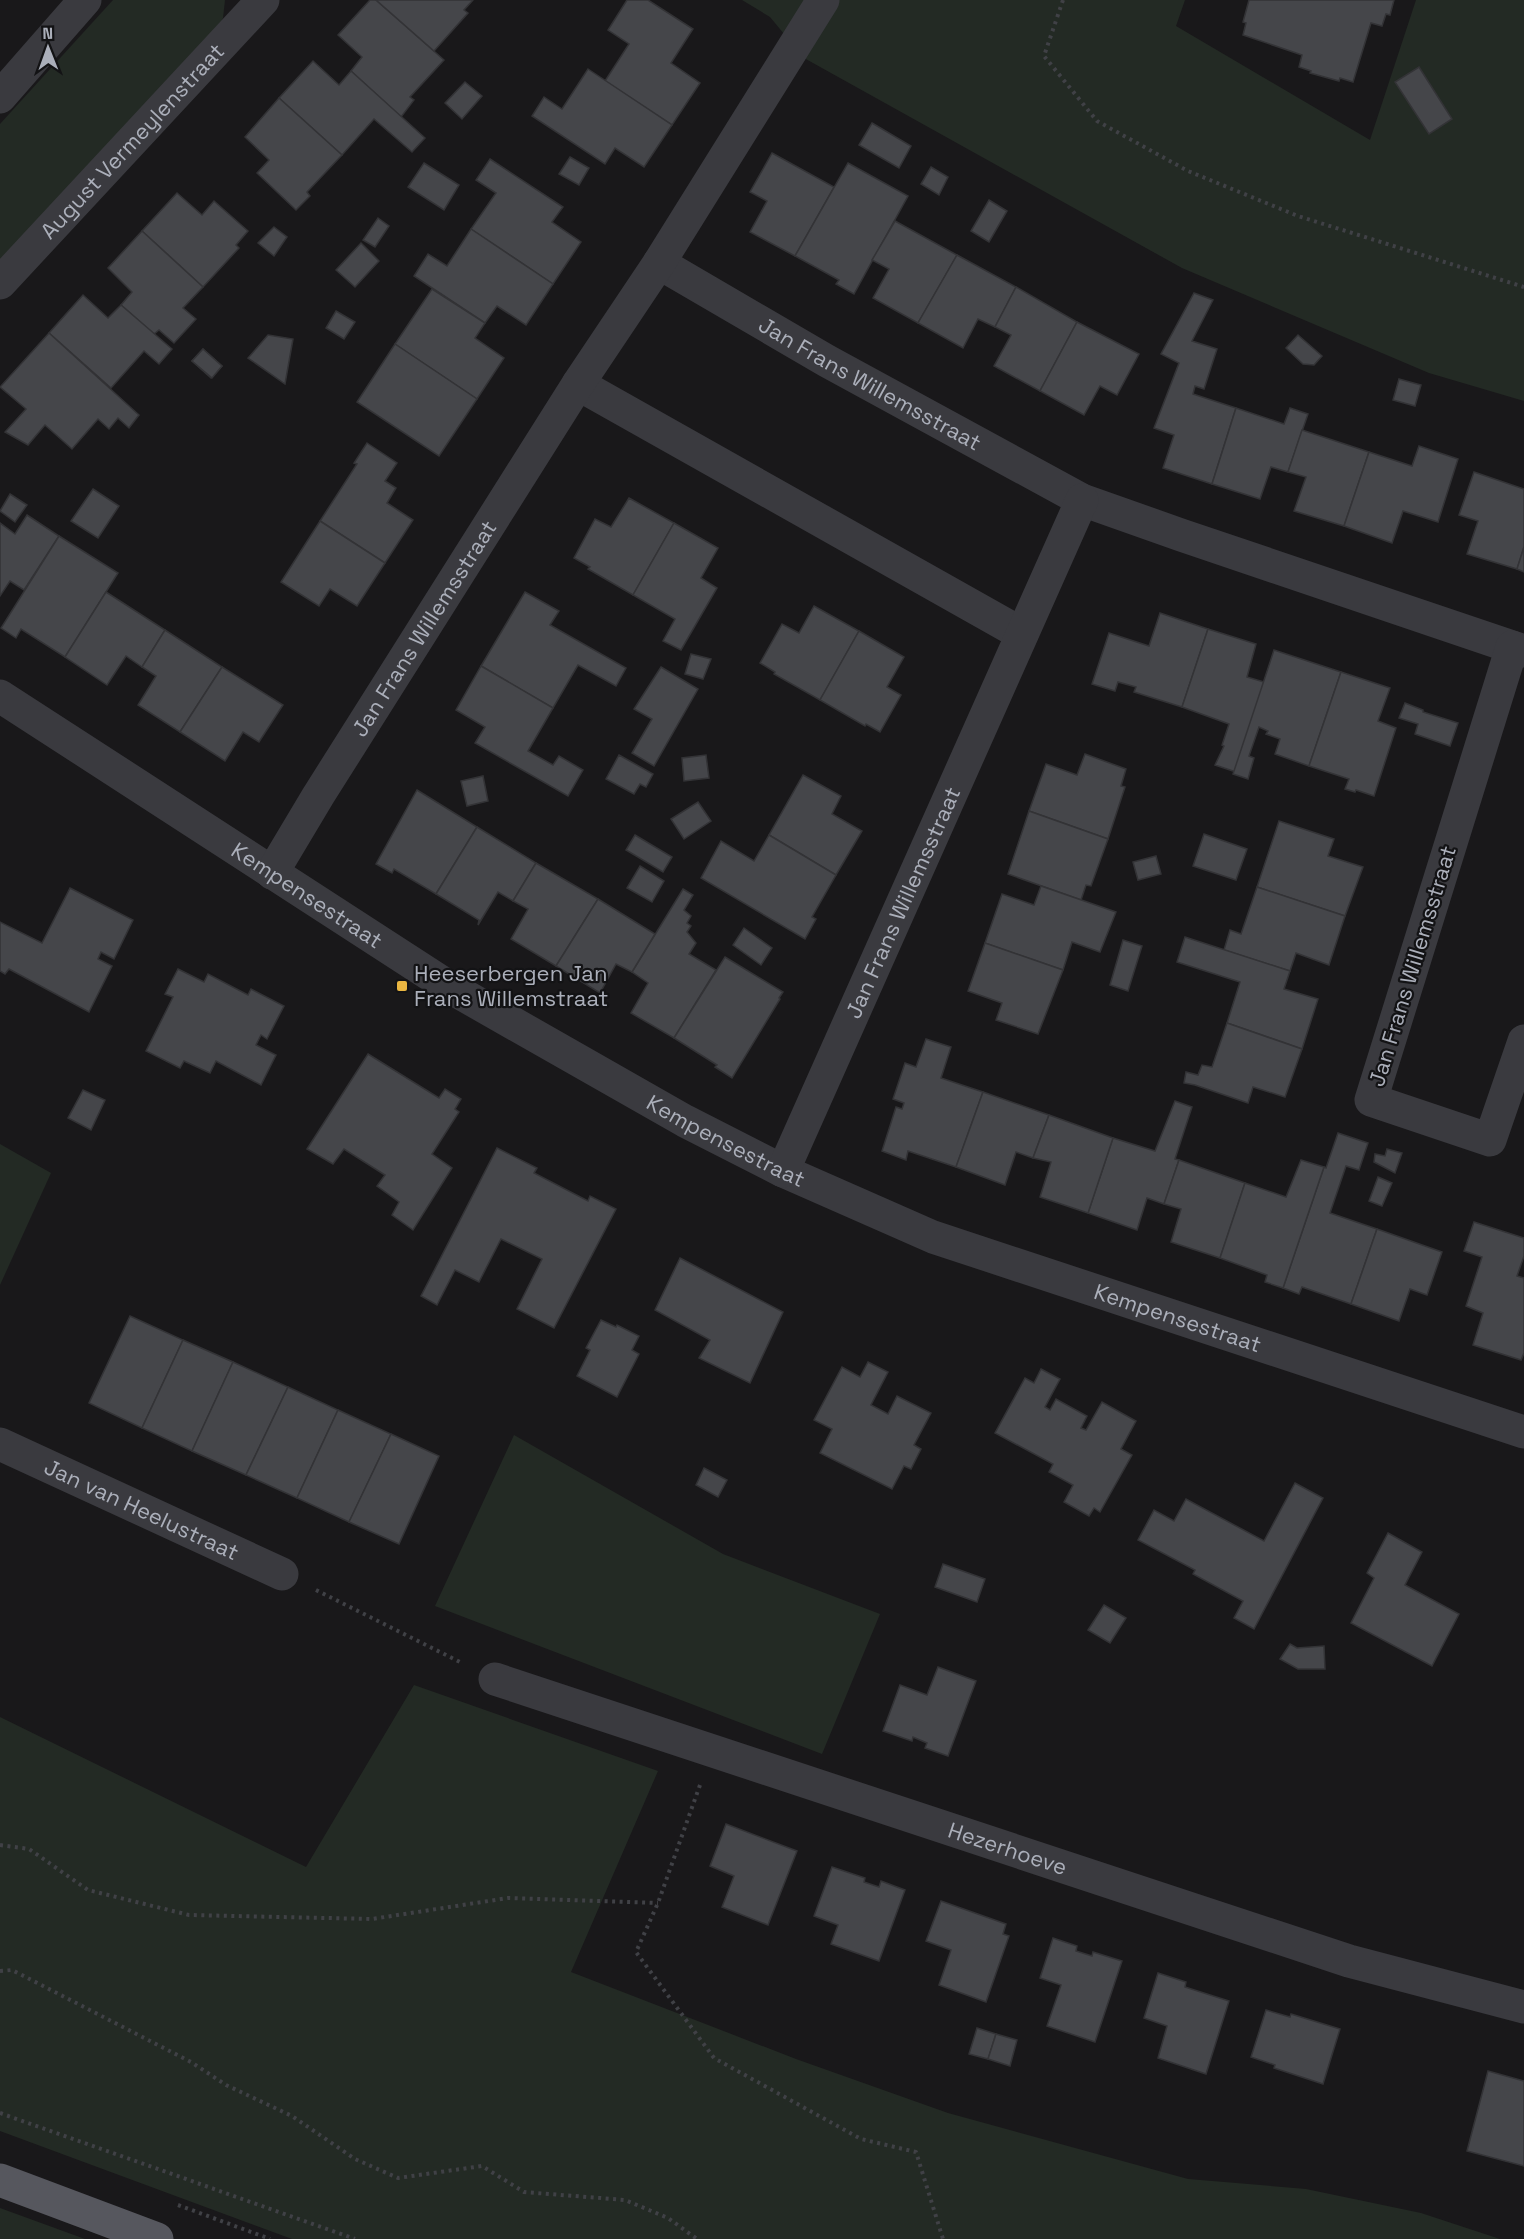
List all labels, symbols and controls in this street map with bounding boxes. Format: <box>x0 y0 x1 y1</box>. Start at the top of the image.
north arrow <box>18 18 78 78</box>
text: N <box>42 23 53 44</box>
street label: August Vermeylenstraat <box>34 37 230 245</box>
street label: Jan Frans Willemsstraat <box>754 310 986 456</box>
street label: Jan Frans Willemsstraat <box>345 515 503 742</box>
street label: Jan Frans Willemsstraat <box>839 782 966 1023</box>
street label: Kempensestraat <box>226 836 388 954</box>
street label: Jan Frans Willemsstraat <box>1362 842 1462 1090</box>
place label: Heeserbergen Jan Frans Willemstraat <box>414 959 609 1012</box>
marker: Heeserbergen Jan Frans Willemstraat <box>395 979 409 993</box>
street label: Kempensestraat <box>642 1088 809 1193</box>
street label: Kempensestraat <box>1090 1277 1265 1358</box>
street label: Jan van Heelustraat <box>40 1452 243 1566</box>
street label: Hezerhoeve <box>945 1816 1071 1881</box>

